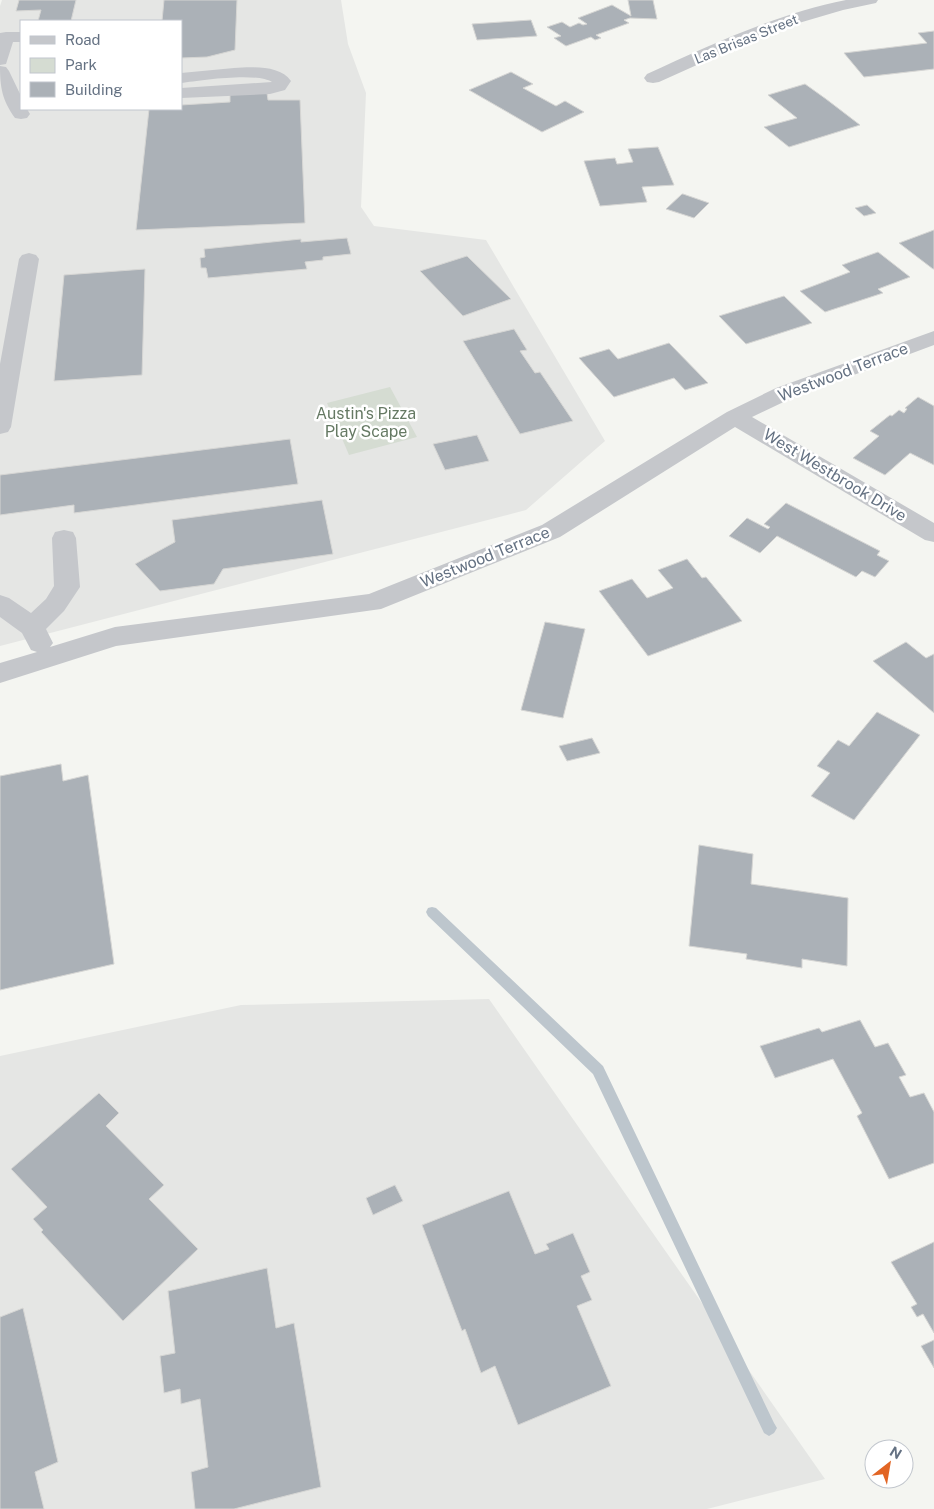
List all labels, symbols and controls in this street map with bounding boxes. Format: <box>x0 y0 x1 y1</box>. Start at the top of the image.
street label: Las Brisas Street <box>692 11 800 67</box>
legend <box>20 20 182 110</box>
text: Road <box>65 31 101 48</box>
text: Park <box>65 56 97 73</box>
text: Building <box>65 81 123 98</box>
street label: Westwood Terrace <box>775 338 911 406</box>
park label: Austin's Pizza Play Scape <box>316 404 416 441</box>
street label: West Westbrook Drive <box>760 425 910 525</box>
street label: Westwood Terrace <box>418 522 552 592</box>
north arrow <box>864 1439 914 1489</box>
text: N <box>887 1443 905 1463</box>

